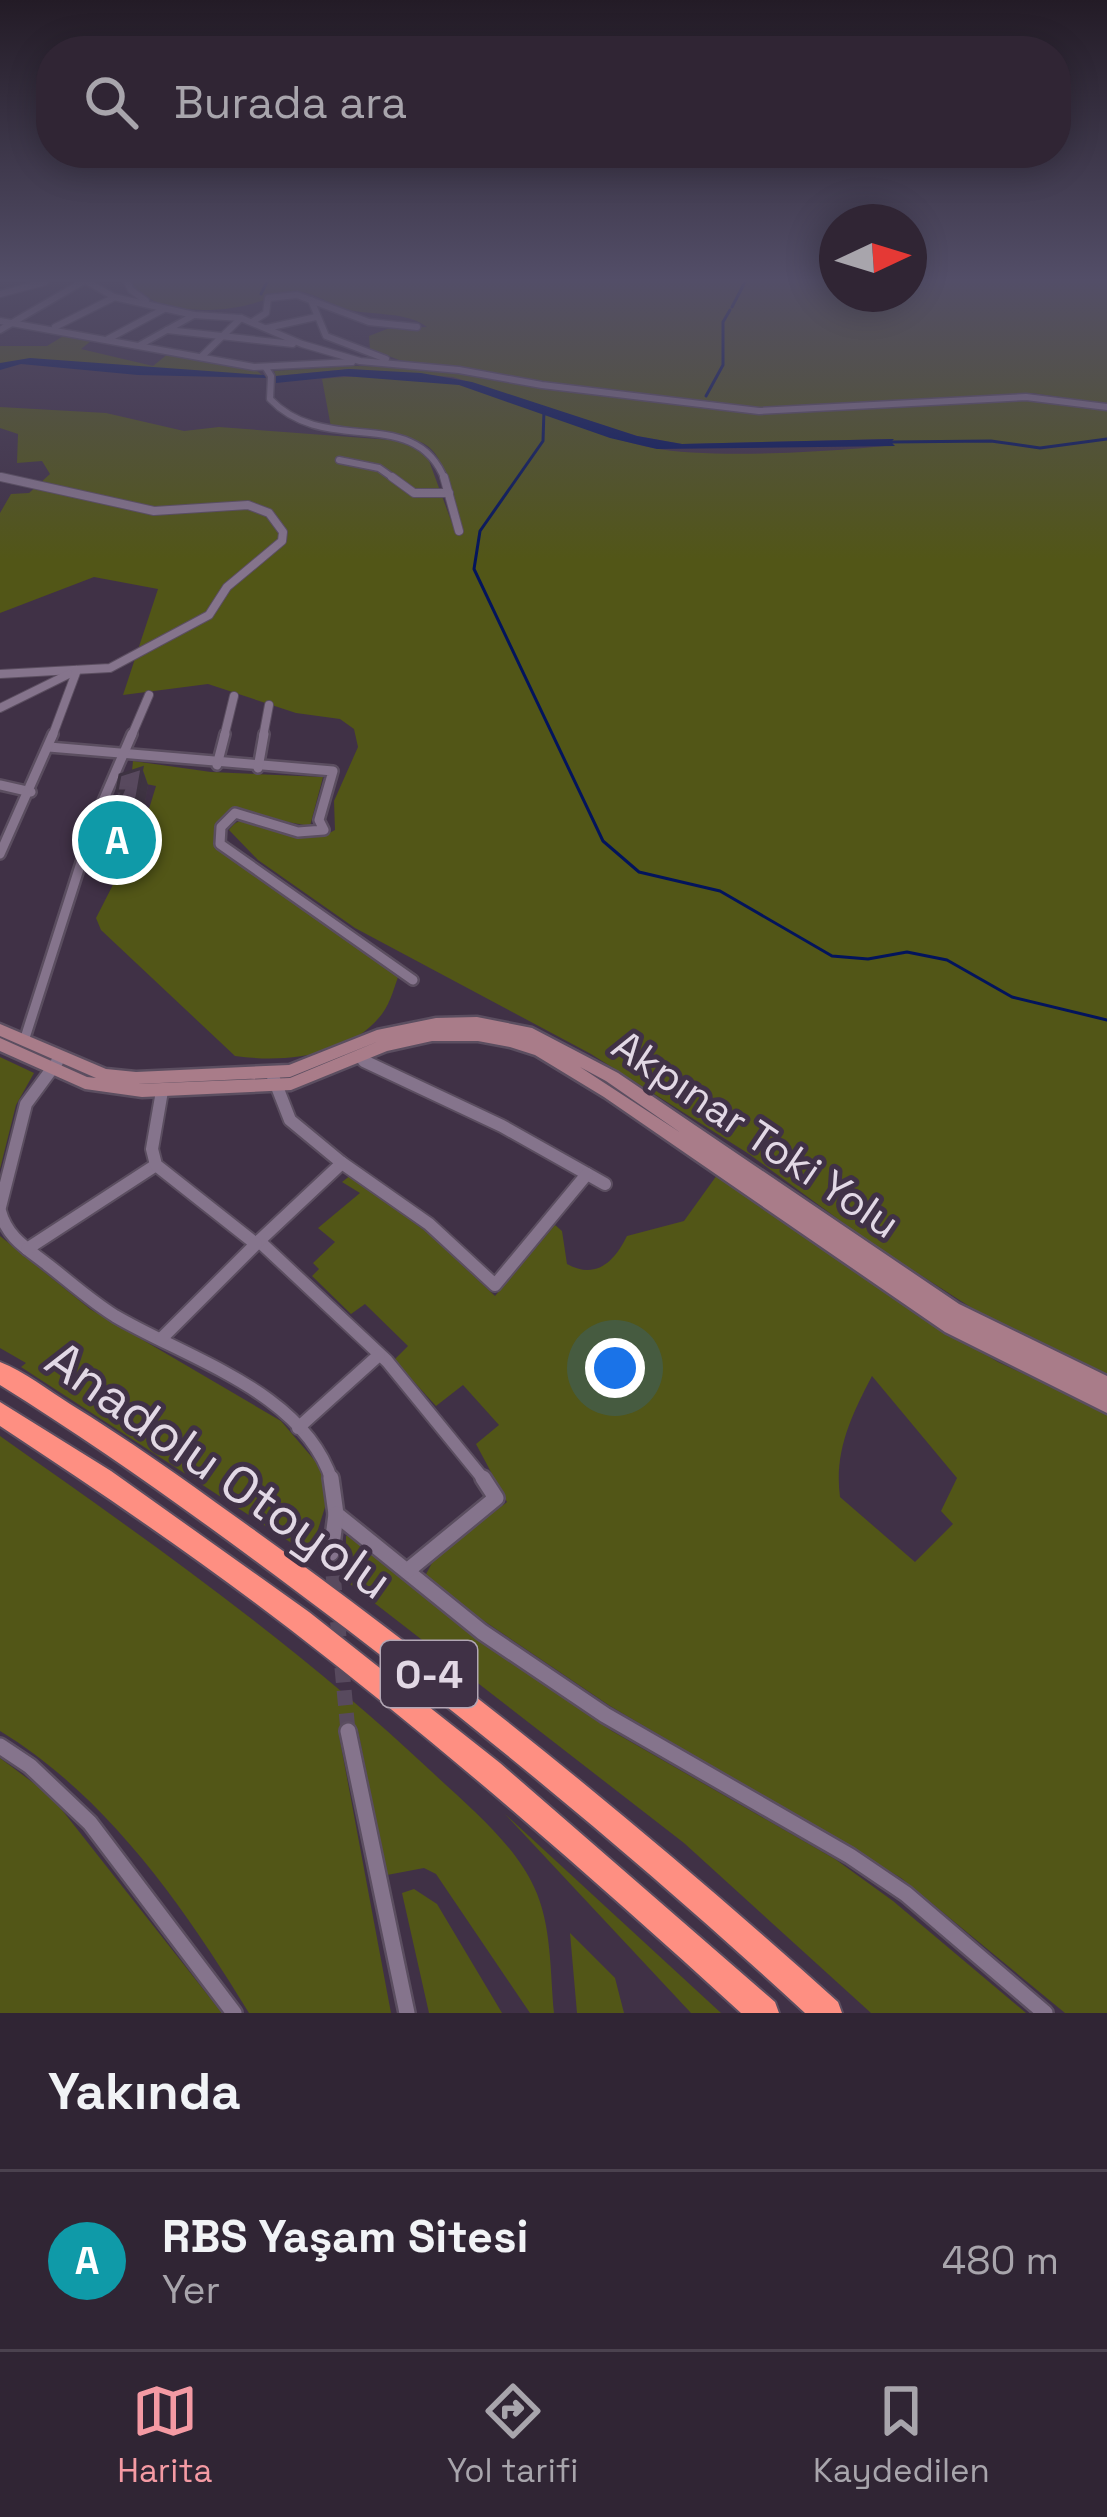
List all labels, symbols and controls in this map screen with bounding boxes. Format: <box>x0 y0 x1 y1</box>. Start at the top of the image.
search box <box>36 36 1071 168</box>
icon: search <box>78 69 144 135</box>
text: Burada ara <box>174 74 407 131</box>
north arrow <box>819 204 927 312</box>
pin: A <box>78 795 156 885</box>
street label: Akpınar Toki Yolu <box>602 1018 910 1250</box>
street label: Anadolu Otoyolu <box>33 1326 405 1614</box>
your location <box>585 1338 645 1398</box>
road number: O-4 <box>381 1641 477 1707</box>
text: Yakında <box>48 2059 241 2124</box>
text: RBS Yaşam Sitesi <box>162 2208 528 2265</box>
text: A <box>75 2236 99 2285</box>
text: 480 m <box>942 2236 1059 2285</box>
text: Yer <box>162 2265 220 2314</box>
tab: Harita <box>117 2378 212 2492</box>
tab: Yol tarifi <box>447 2378 578 2492</box>
tab: Kaydedilen <box>813 2378 990 2492</box>

